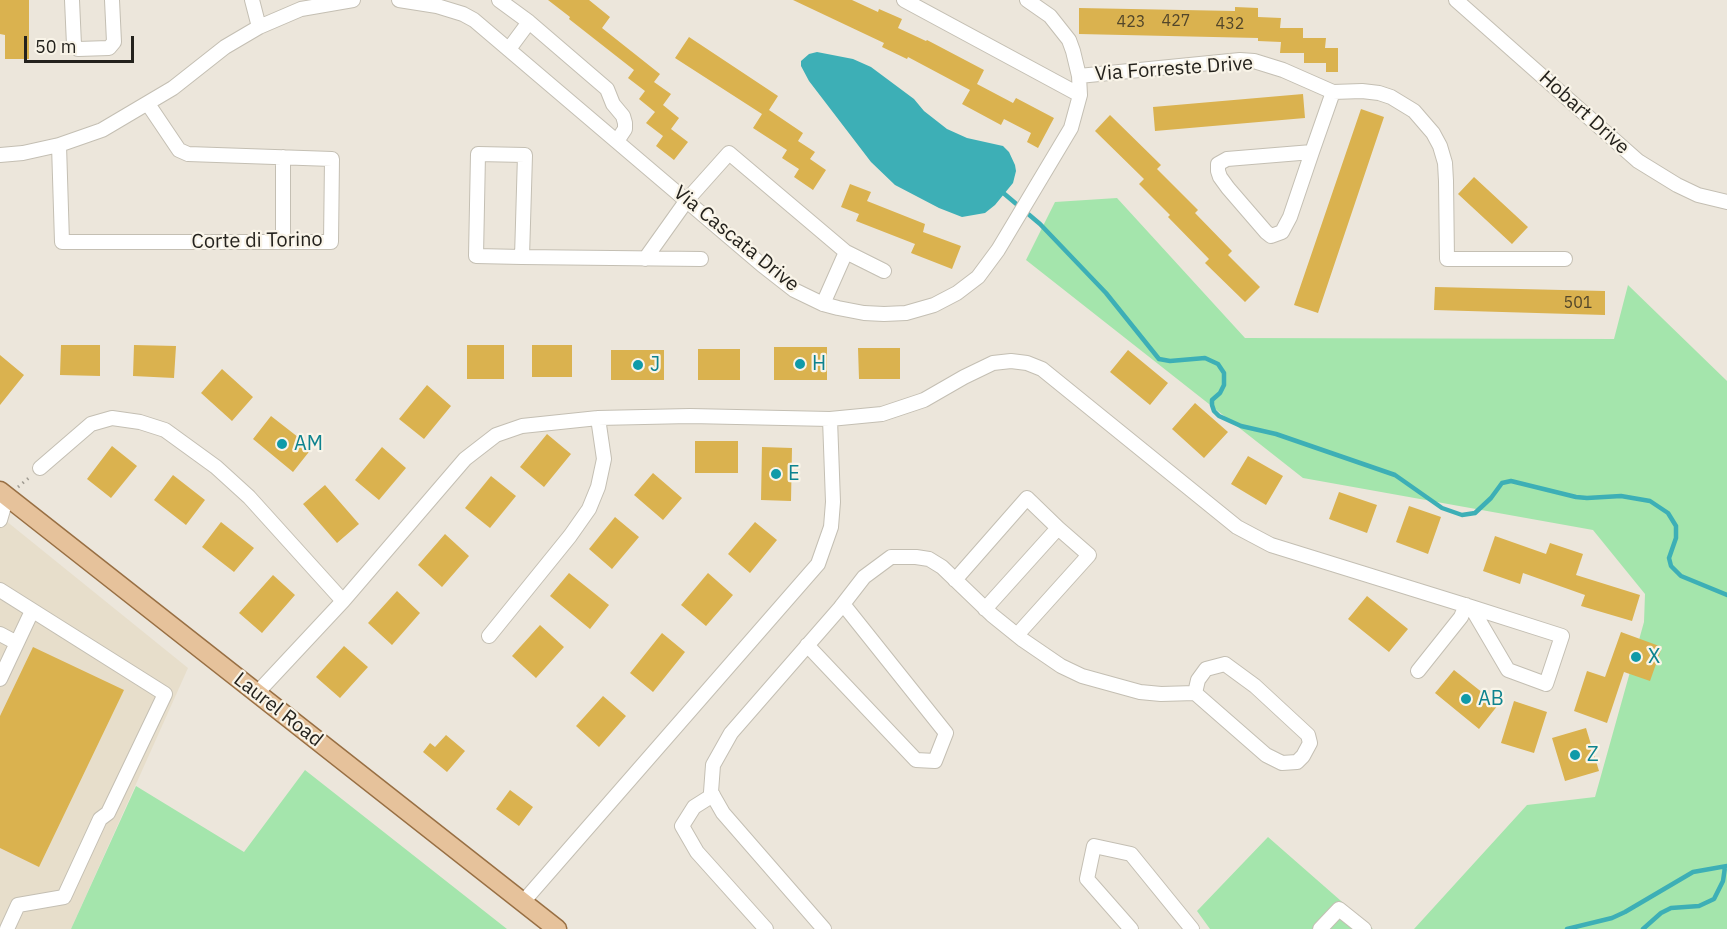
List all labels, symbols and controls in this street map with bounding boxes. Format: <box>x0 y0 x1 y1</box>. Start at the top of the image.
house number: 427 <box>1162 11 1190 31</box>
house number: 423 <box>1117 12 1145 32</box>
house number: 432 <box>1216 14 1244 34</box>
scale bar <box>27 24 136 62</box>
text: 50 m <box>35 35 77 58</box>
street label: Via Forreste Drive <box>1094 51 1254 87</box>
street label: Hobart Drive <box>1534 66 1634 160</box>
street label: Via Cascata Drive <box>668 181 804 297</box>
street label: Corte di Torino <box>191 228 323 254</box>
house number: 501 <box>1564 293 1592 313</box>
place label: H <box>812 352 826 376</box>
place label: J <box>650 353 660 377</box>
marker: H <box>793 357 807 371</box>
marker: J <box>631 358 645 372</box>
place label: AM <box>294 432 323 456</box>
marker: AM <box>275 437 289 451</box>
place label: E <box>788 462 800 486</box>
marker: E <box>769 467 783 481</box>
place label: X <box>1648 645 1660 669</box>
marker: X <box>1629 650 1643 664</box>
street label: Laurel Road <box>229 668 327 752</box>
place label: AB <box>1478 687 1504 711</box>
marker: AB <box>1459 692 1473 706</box>
place label: Z <box>1587 743 1599 767</box>
marker: Z <box>1568 748 1582 762</box>

